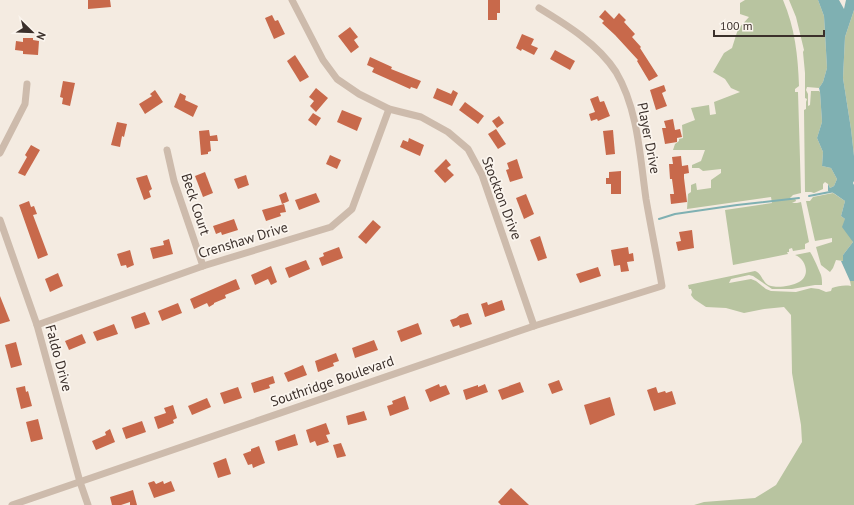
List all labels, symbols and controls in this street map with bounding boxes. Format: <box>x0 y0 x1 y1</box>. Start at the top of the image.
north arrow <box>12 12 52 52</box>
scale bar <box>714 12 824 38</box>
text: 100 m <box>720 18 753 33</box>
text: N <box>33 30 49 42</box>
street label: Player Drive <box>633 101 665 175</box>
street label: Stockton Drive <box>478 154 526 242</box>
street label: Beck Court <box>178 171 215 237</box>
street label: Crenshaw Drive <box>196 218 290 262</box>
street label: Faldo Drive <box>41 323 77 393</box>
street label: Southridge Boulevard <box>268 351 396 411</box>

